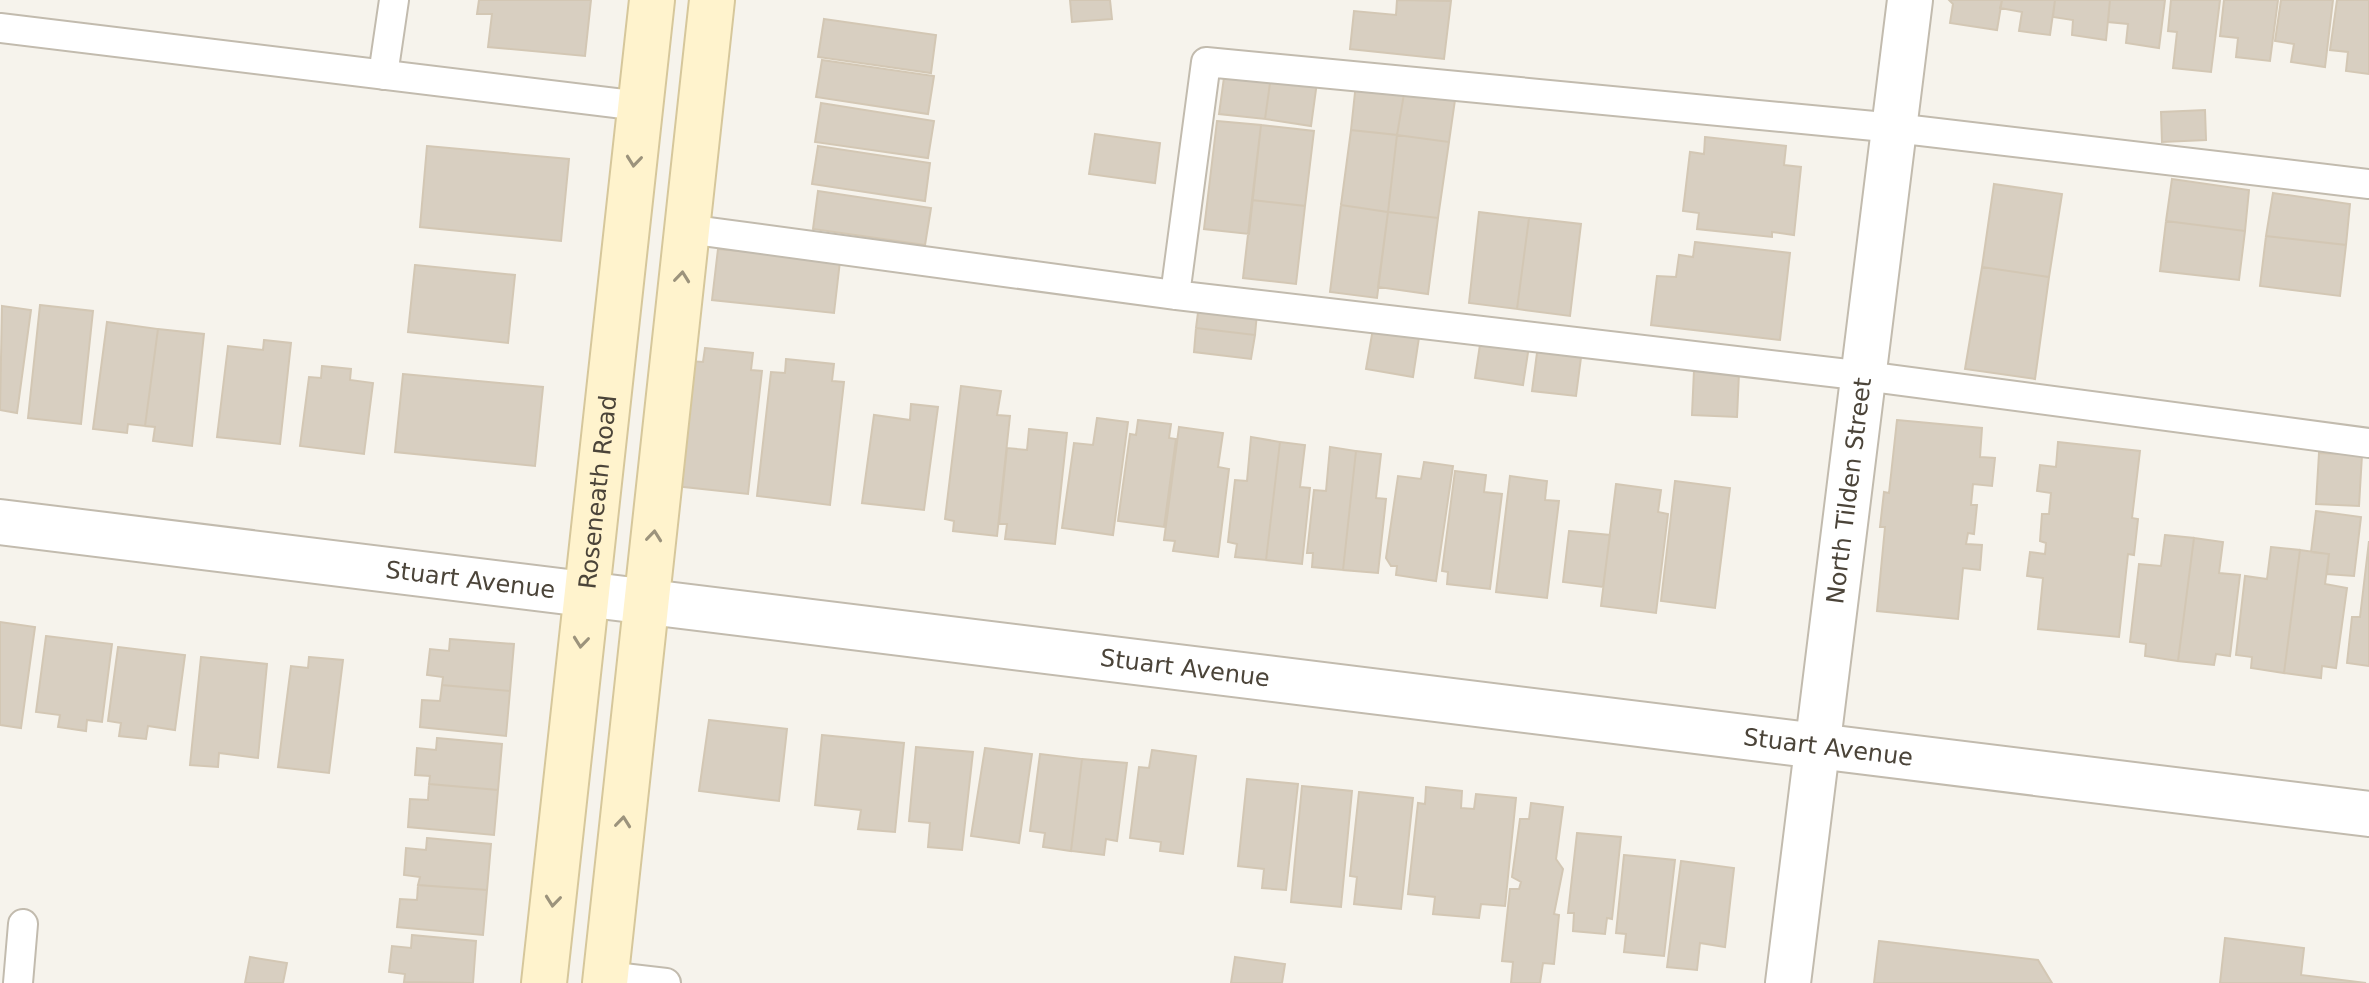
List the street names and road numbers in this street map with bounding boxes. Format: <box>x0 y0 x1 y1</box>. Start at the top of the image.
street label: North Tilden Street <box>1821 376 1877 606</box>
street label: Roseneath Road <box>573 394 623 590</box>
street label: Stuart Avenue <box>384 556 557 604</box>
street label: Stuart Avenue <box>1099 644 1271 692</box>
street label: Stuart Avenue <box>1742 723 1915 772</box>

